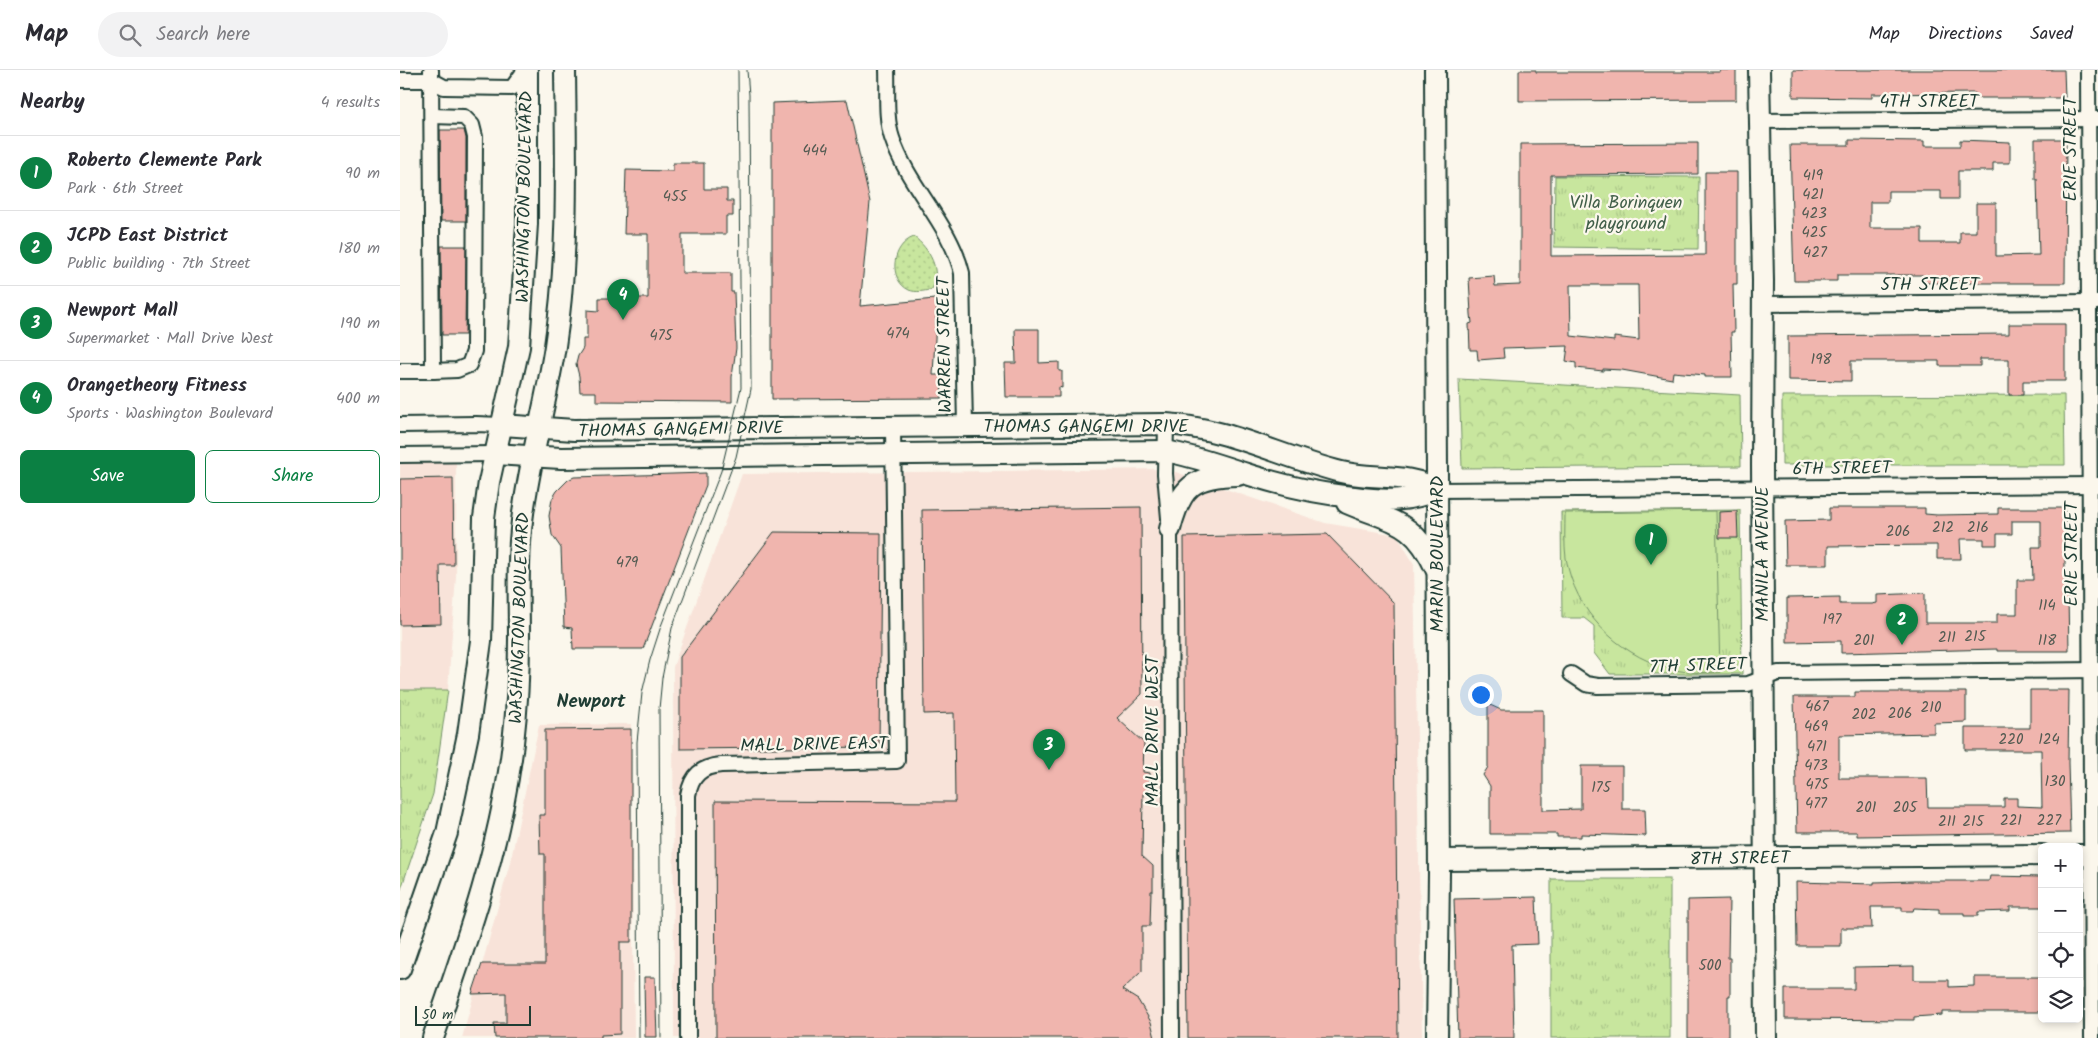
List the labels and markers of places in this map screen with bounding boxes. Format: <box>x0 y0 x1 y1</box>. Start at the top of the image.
pin: 4 <box>607 279 639 320</box>
pin: 1 <box>1635 524 1667 565</box>
pin: 2 <box>1886 604 1918 645</box>
pin: 3 <box>1033 729 1065 770</box>

